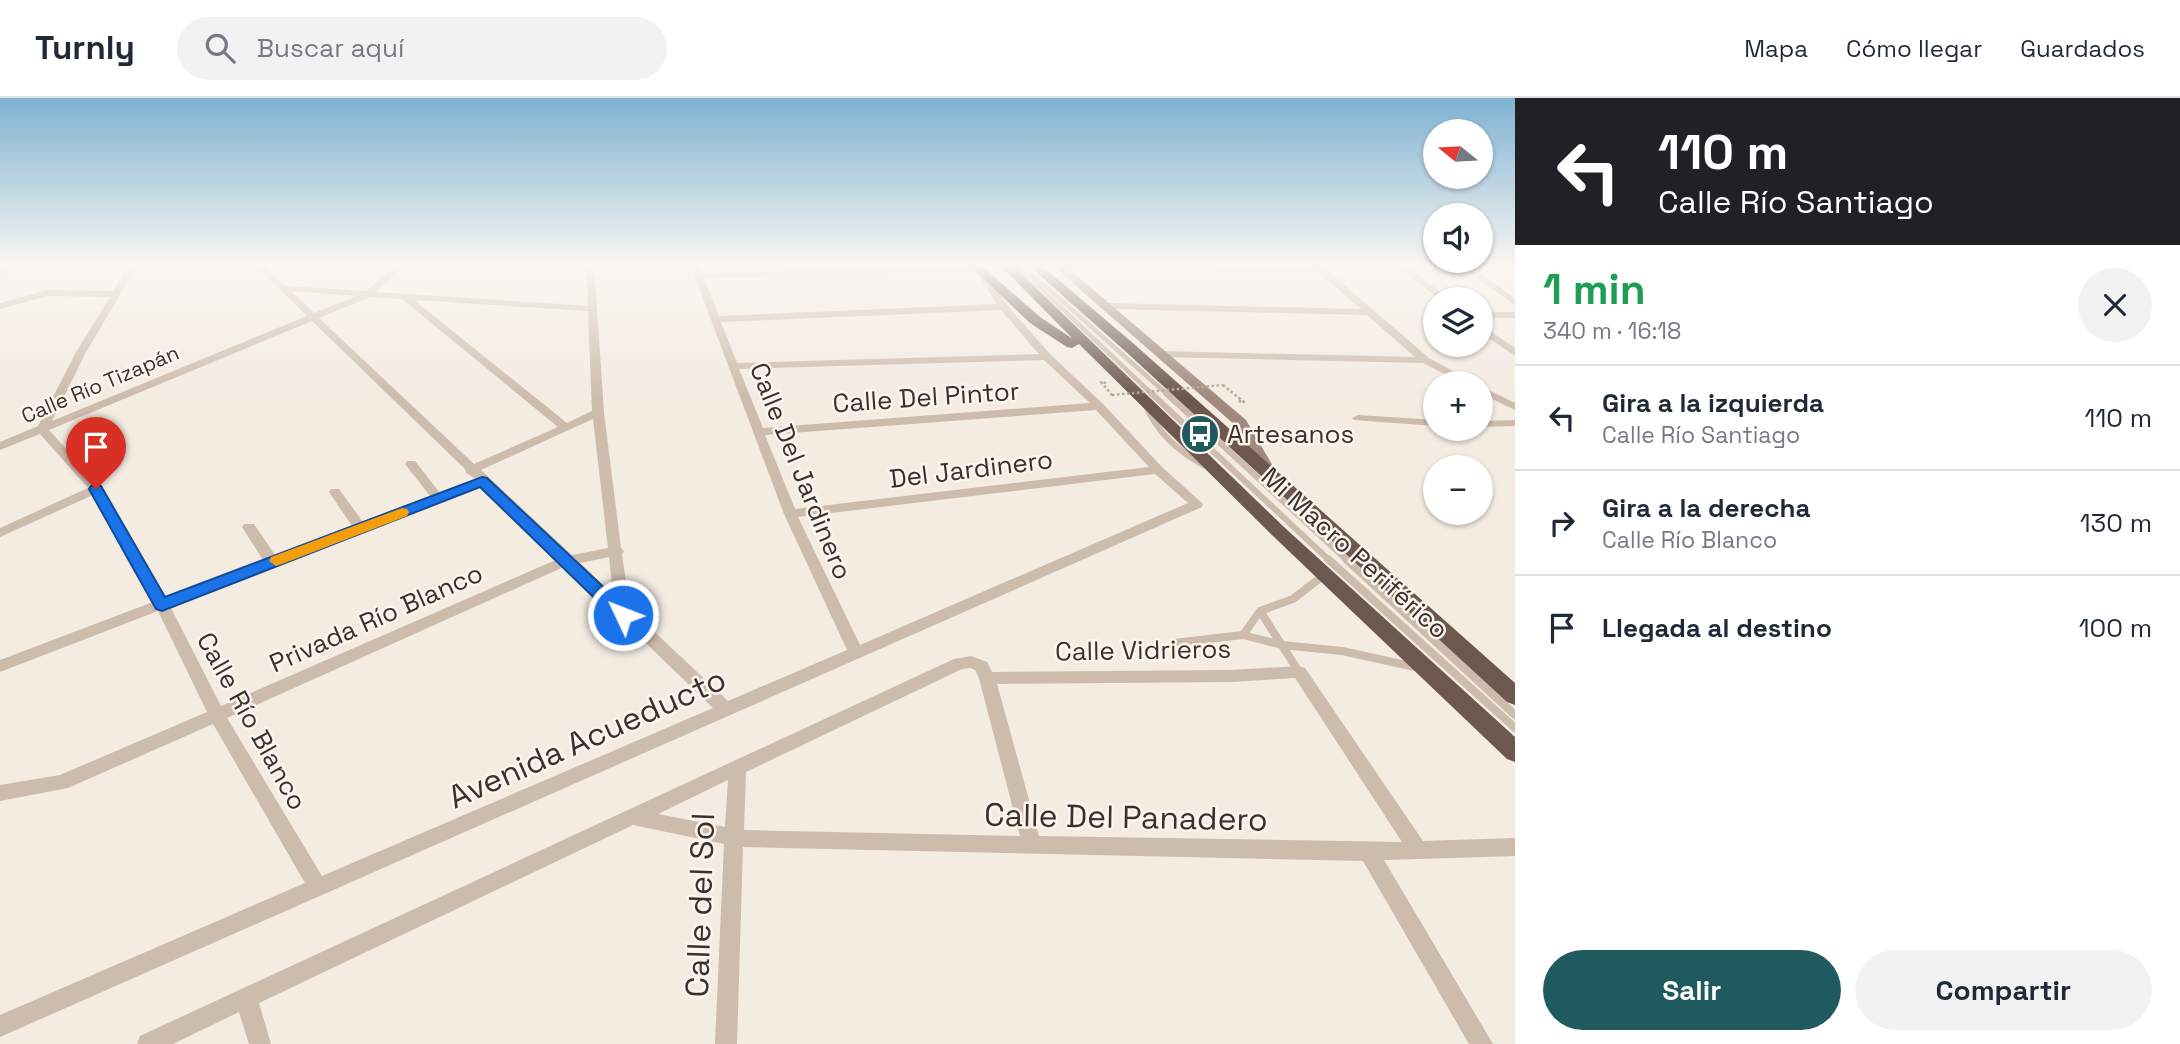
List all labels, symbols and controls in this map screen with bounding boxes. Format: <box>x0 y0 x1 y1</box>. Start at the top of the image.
search box <box>177 17 667 80</box>
text: Turnly <box>35 27 135 69</box>
icon: search <box>201 29 239 67</box>
text: Buscar aquí <box>257 31 404 65</box>
text: Mapa <box>1744 33 1808 64</box>
text: Cómo llegar <box>1846 33 1982 64</box>
text: Guardados <box>2020 33 2145 64</box>
north arrow <box>1423 119 1493 189</box>
map controls <box>1423 119 1493 525</box>
text: 110 m <box>1658 121 1788 183</box>
icon: left <box>1543 126 1634 217</box>
text: Calle Río Santiago <box>1658 182 1934 222</box>
button: sound <box>1423 203 1493 273</box>
text: 1 min <box>1543 263 1646 316</box>
button: close <box>2078 268 2152 342</box>
button: layers <box>1423 287 1493 357</box>
text: 340 m · 16:18 <box>1543 316 1681 346</box>
street label: Calle Río Tizapán <box>17 339 183 429</box>
street label: Calle Del Jardinero <box>742 358 860 584</box>
button: + <box>1423 371 1493 441</box>
street label: Calle Del Pintor <box>832 374 1020 420</box>
text: Gira a la izquierda <box>1602 386 1824 420</box>
icon: left <box>1543 399 1581 437</box>
text: 110 m <box>2085 401 2152 435</box>
bus stop icon: Artesanos <box>1179 413 1221 455</box>
pin <box>66 417 126 489</box>
place label: Artesanos <box>1227 417 1354 451</box>
text: Calle Río Santiago <box>1602 420 1800 450</box>
icon: arrive <box>77 428 115 466</box>
street label: Del Jardinero <box>887 442 1055 496</box>
button: − <box>1423 455 1493 525</box>
street label: Mi Macro Periférico <box>1254 460 1456 646</box>
text: Gira a la derecha <box>1602 491 1811 525</box>
icon: right <box>1543 504 1581 542</box>
text: 130 m <box>2080 506 2152 540</box>
text: Calle Río Blanco <box>1602 525 1777 555</box>
street label: Privada Río Blanco <box>264 556 488 680</box>
position arrow <box>586 578 660 652</box>
icon: arrive <box>1543 609 1581 647</box>
text: Llegada al destino <box>1602 611 1832 645</box>
text: 100 m <box>2079 611 2152 645</box>
street label: Calle Río Blanco <box>189 626 315 816</box>
street label: Calle Vidrieros <box>1055 631 1231 669</box>
street label: Avenida Acueducto <box>442 659 732 817</box>
street label: Calle Del Panadero <box>984 795 1268 839</box>
street label: Calle del Sol <box>677 812 723 998</box>
button: Salir <box>1543 950 1841 1030</box>
button: Compartir <box>1855 950 2152 1030</box>

